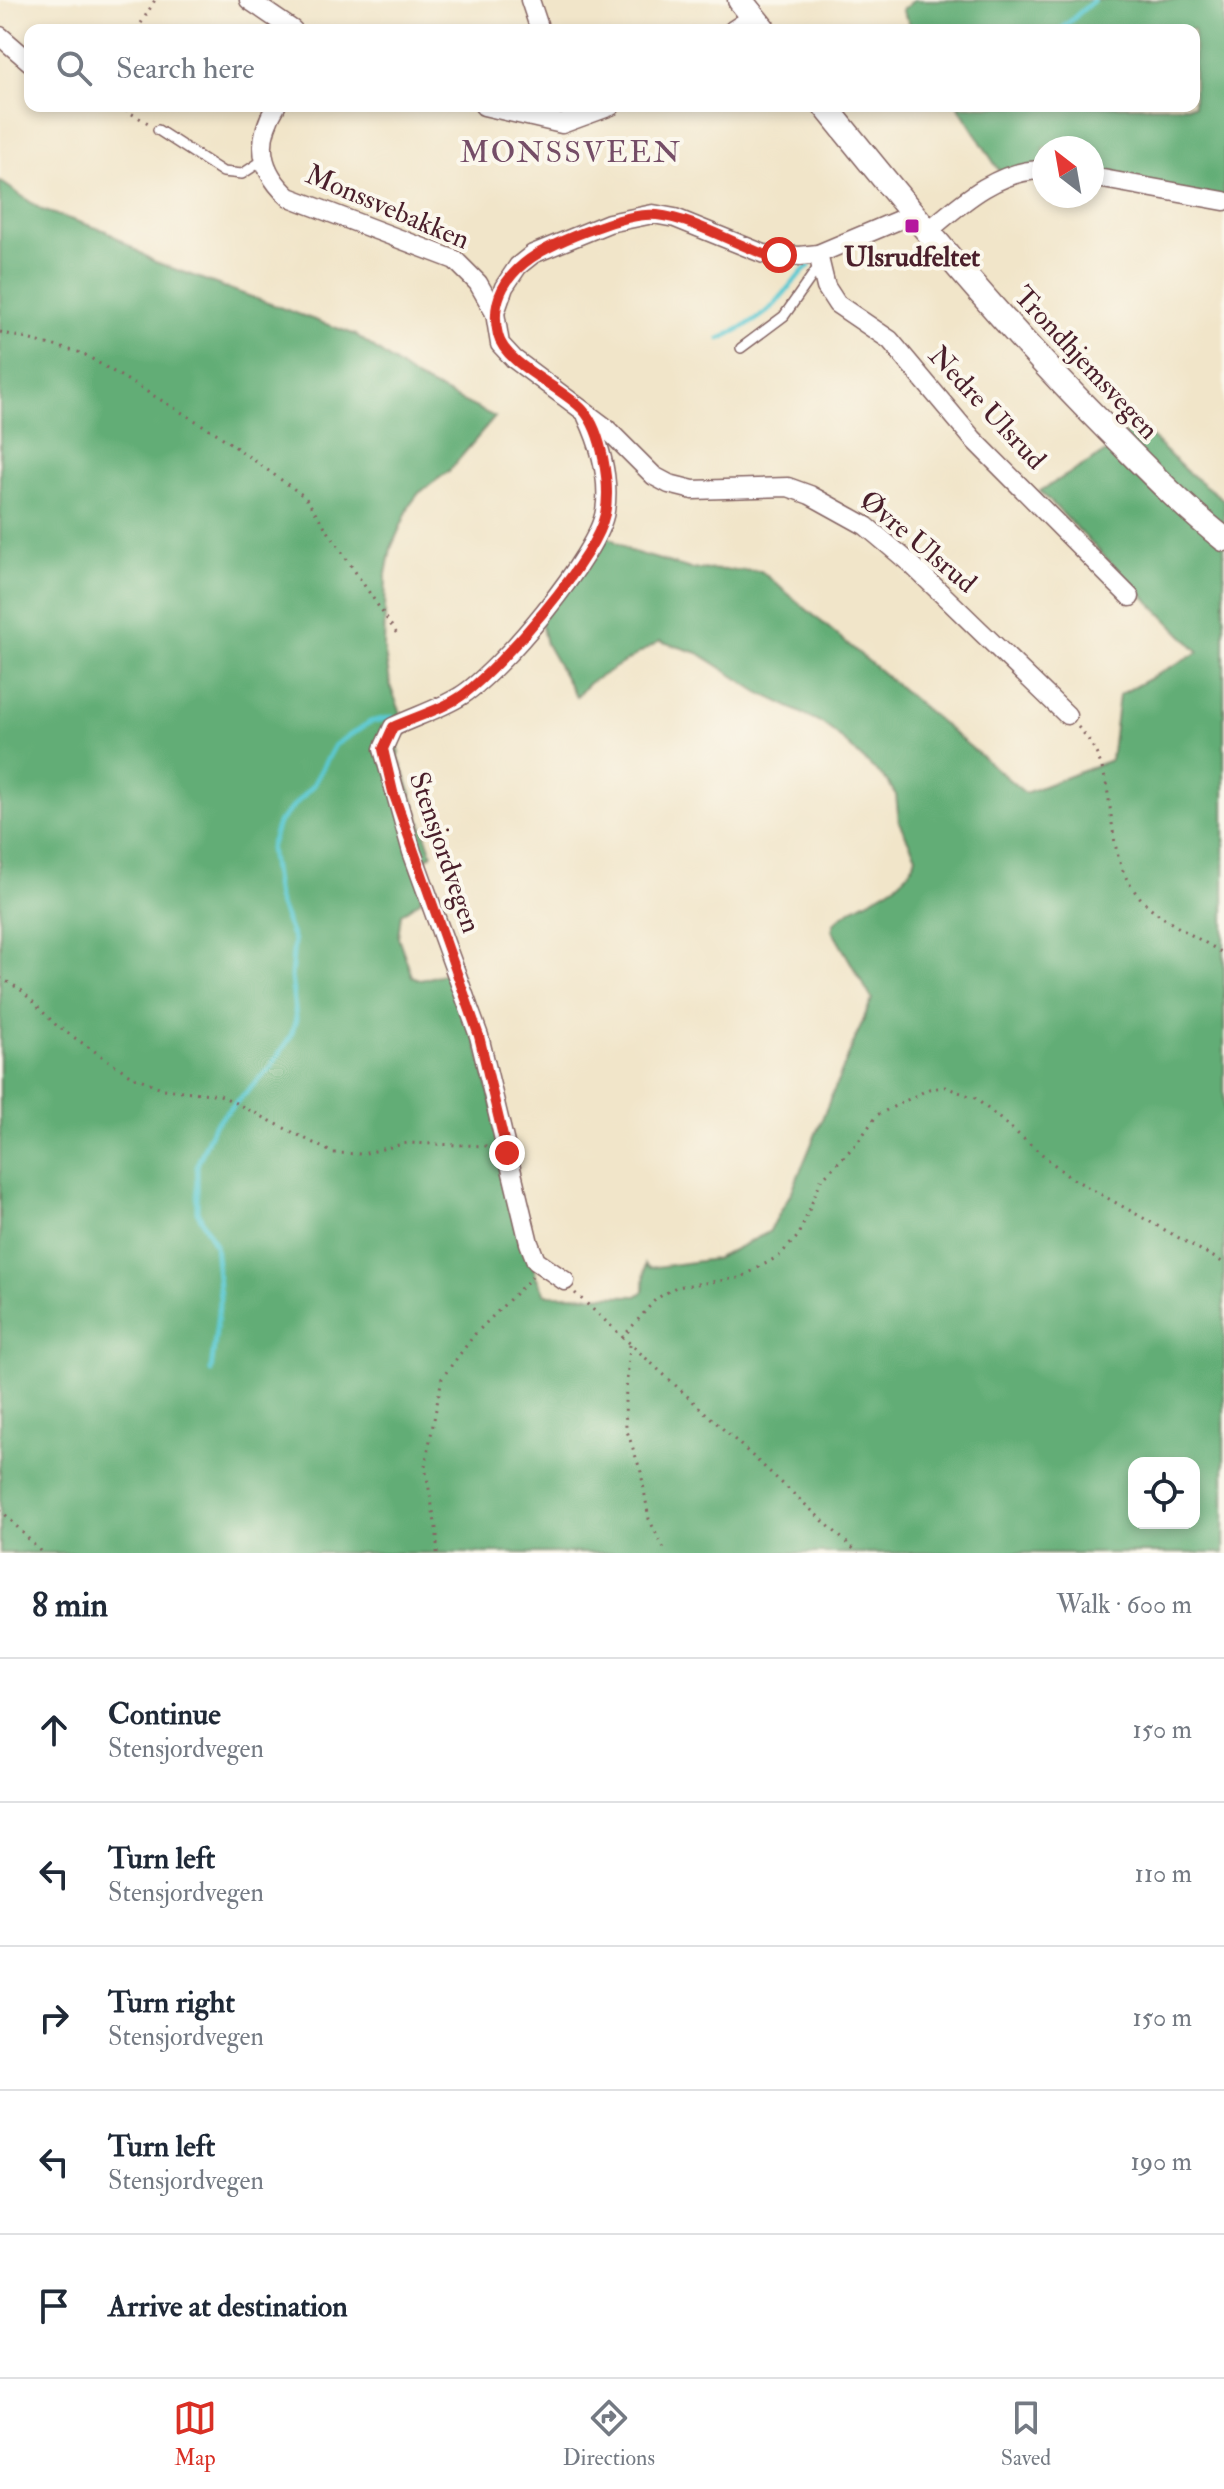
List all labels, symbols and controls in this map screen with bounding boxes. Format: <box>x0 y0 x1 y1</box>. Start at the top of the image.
search box <box>24 24 1200 112</box>
icon: search <box>52 46 96 90</box>
text: Search here <box>116 50 255 87</box>
district label: MONSSVEEN <box>460 134 682 171</box>
north arrow <box>1032 136 1104 208</box>
street label: Monssvebakken <box>300 157 475 258</box>
marker: Ulsrudfeltet <box>903 217 921 235</box>
route start <box>761 237 797 273</box>
place label: Ulsrudfeltet <box>844 240 980 275</box>
street label: Trondhjemsvegen <box>1006 279 1166 447</box>
street label: Nedre Ulsrud <box>921 339 1053 477</box>
street label: Øvre Ulsrud <box>852 483 984 601</box>
street label: Stensjordvegen <box>401 767 488 938</box>
route end <box>489 1135 525 1171</box>
map controls <box>1128 1457 1200 1529</box>
button: locate <box>1128 1457 1200 1529</box>
text: 8 min <box>32 1584 108 1627</box>
text: Walk · 600 m <box>1057 1589 1192 1621</box>
text: Continue <box>108 1696 221 1733</box>
icon: ahead <box>32 1708 76 1752</box>
text: 150 m <box>1133 1714 1192 1746</box>
text: Stensjordvegen <box>108 1733 264 1765</box>
text: Turn left <box>108 1840 215 1877</box>
icon: left <box>32 1852 76 1896</box>
text: 110 m <box>1135 1858 1192 1890</box>
text: Stensjordvegen <box>108 1877 264 1909</box>
text: Turn right <box>108 1984 235 2021</box>
icon: right <box>32 1996 76 2040</box>
text: 150 m <box>1133 2002 1192 2034</box>
text: Stensjordvegen <box>108 2021 264 2053</box>
text: Turn left <box>108 2128 215 2165</box>
icon: left <box>32 2140 76 2184</box>
text: 190 m <box>1131 2146 1192 2178</box>
text: Stensjordvegen <box>108 2165 264 2197</box>
icon: arrive <box>32 2284 76 2328</box>
text: Arrive at destination <box>108 2288 348 2325</box>
tab: Map <box>173 2396 217 2472</box>
tab: Directions <box>563 2396 655 2472</box>
tab: Saved <box>1001 2396 1051 2472</box>

